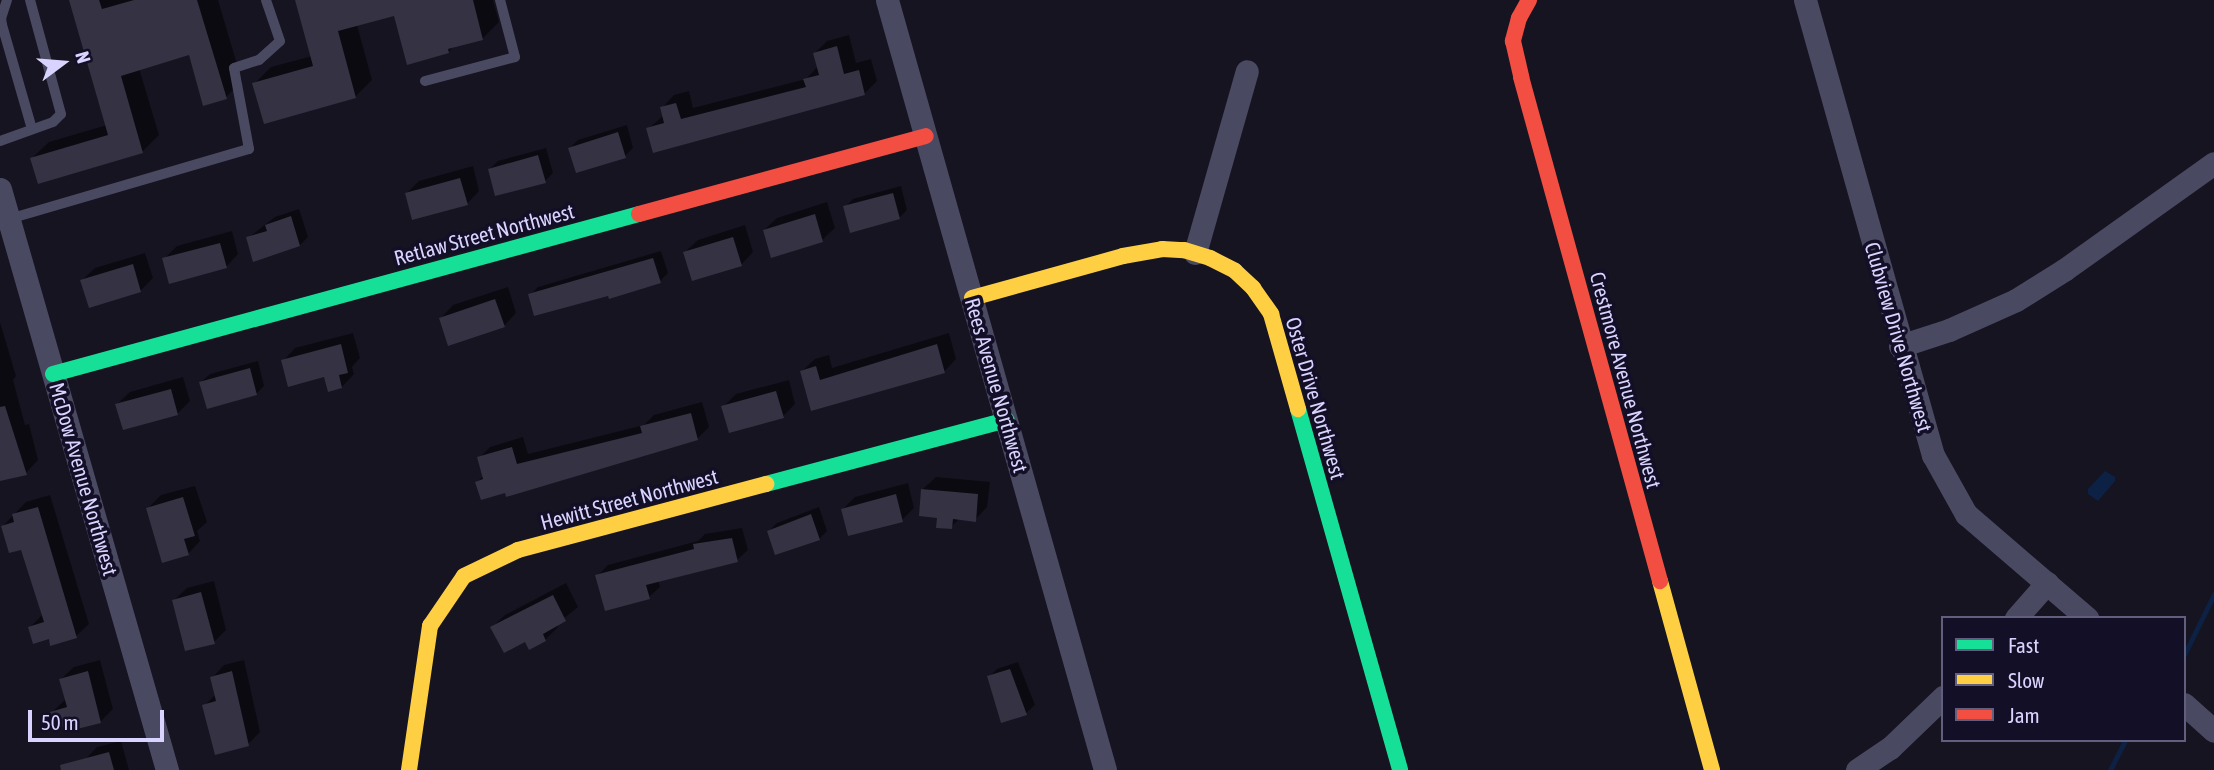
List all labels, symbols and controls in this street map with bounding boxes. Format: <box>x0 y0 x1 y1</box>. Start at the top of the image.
north arrow <box>28 28 98 98</box>
text: N <box>71 49 95 66</box>
street label: Retlaw Street Northwest <box>391 198 577 270</box>
street label: Clubview Drive Northwest <box>1860 239 1938 435</box>
street label: Crestmore Avenue Northwest <box>1585 269 1667 491</box>
street label: Rees Avenue Northwest <box>960 295 1034 475</box>
street label: Oster Drive Northwest <box>1281 314 1351 482</box>
street label: McDow Avenue Northwest <box>44 380 124 578</box>
street label: Hewitt Street Northwest <box>538 463 720 535</box>
legend <box>1941 616 2186 742</box>
text: Fast <box>2008 633 2039 657</box>
text: Slow <box>2008 668 2044 692</box>
scale bar <box>32 696 168 740</box>
text: Jam <box>2008 703 2040 727</box>
text: 50 m <box>41 710 79 734</box>

